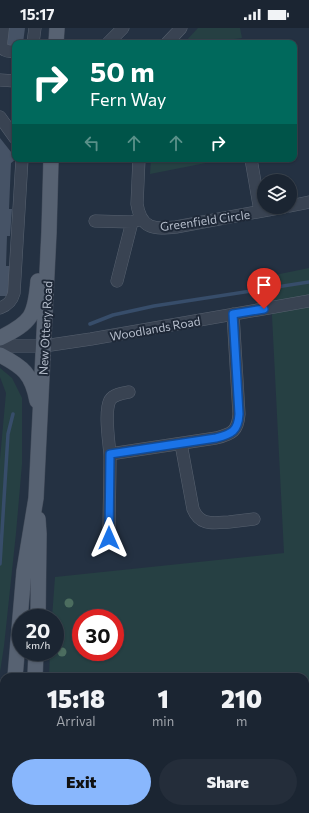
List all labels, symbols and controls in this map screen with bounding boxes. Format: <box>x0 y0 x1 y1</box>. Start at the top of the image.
text: 15:17 <box>20 5 55 23</box>
text: 50 m <box>90 54 155 88</box>
icon: right <box>24 56 76 108</box>
text: Fern Way <box>90 88 166 110</box>
icon: left <box>81 132 103 154</box>
icon: ahead <box>123 132 145 154</box>
icon: ahead <box>165 132 187 154</box>
icon: right <box>207 132 229 154</box>
map controls <box>257 174 297 214</box>
button: layers <box>257 174 297 214</box>
street label: Greenfield Circle <box>159 207 251 233</box>
pin <box>247 268 281 309</box>
icon: arrive <box>253 274 275 296</box>
street label: New Ottery Road <box>36 280 54 375</box>
street label: Woodlands Road <box>109 313 201 343</box>
position arrow <box>88 517 130 559</box>
speed limit sign: 30 <box>72 609 124 661</box>
text: 20 <box>26 618 50 642</box>
text: km/h <box>26 639 50 651</box>
text: 15:18 <box>47 684 105 713</box>
text: 1 <box>157 684 169 713</box>
text: 210 <box>221 684 262 713</box>
text: Arrival <box>56 713 96 729</box>
text: min <box>152 713 174 729</box>
text: m <box>236 713 247 729</box>
button: Exit <box>12 759 151 805</box>
button: Share <box>159 759 297 805</box>

